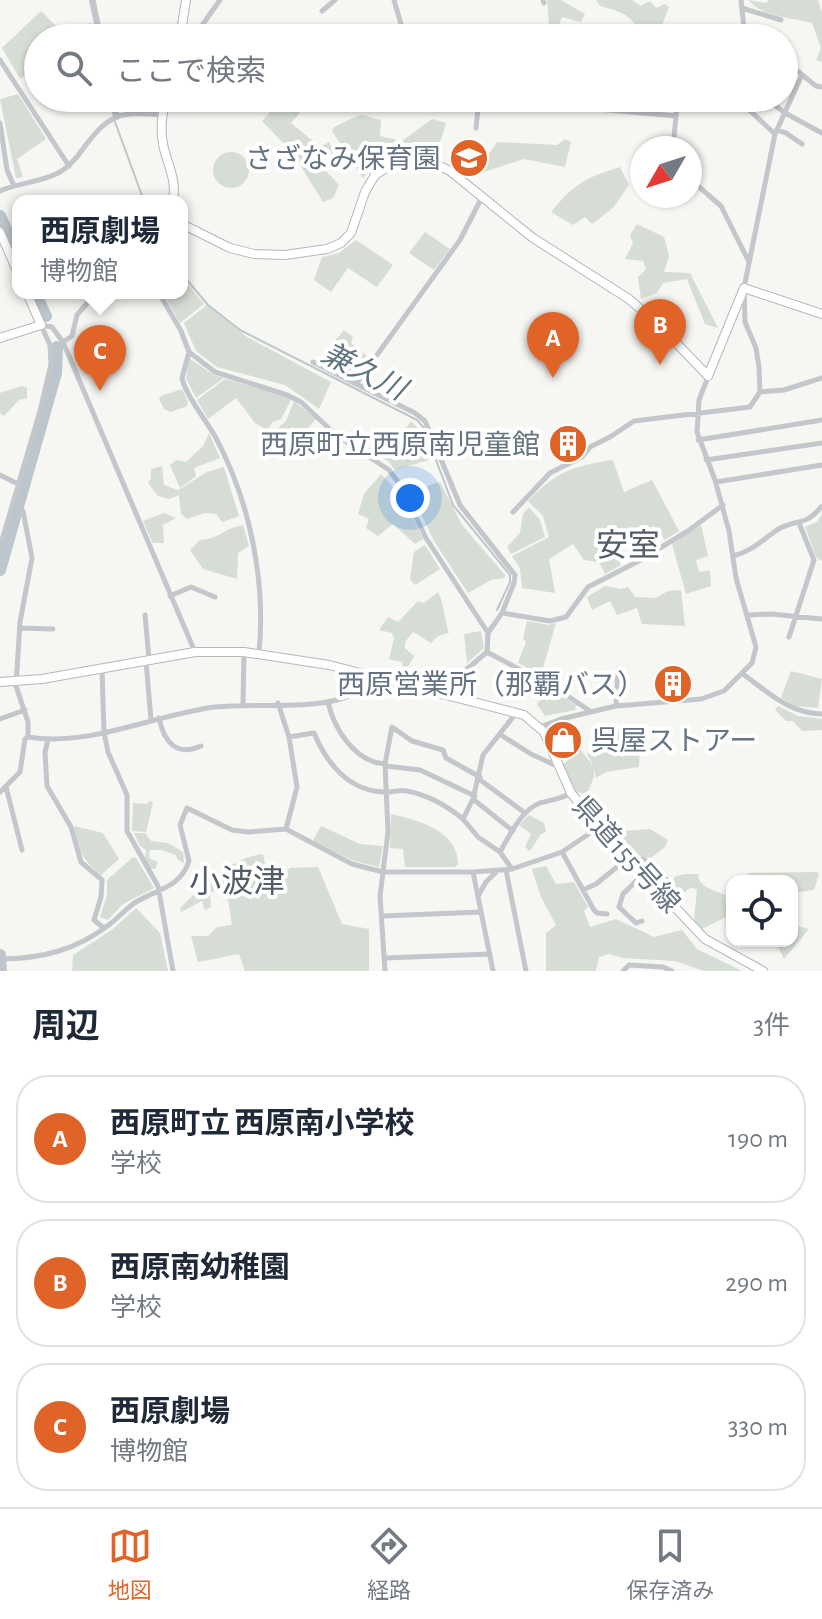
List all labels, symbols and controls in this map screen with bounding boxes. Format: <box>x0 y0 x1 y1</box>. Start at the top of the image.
search box <box>24 24 798 112</box>
icon: search <box>52 46 96 90</box>
text: ここで検索 <box>116 57 266 87</box>
north arrow <box>630 136 702 208</box>
school or university icon: さざなみ保育園 <box>448 137 490 179</box>
place label: さざなみ保育園 <box>245 143 441 174</box>
popup <box>12 195 188 299</box>
text: 西原劇場 <box>40 217 160 247</box>
text: 博物館 <box>40 259 118 285</box>
pin: B <box>634 299 686 365</box>
pin: A <box>527 312 579 378</box>
pin: C <box>74 325 126 391</box>
water label: 兼久川 <box>317 336 414 407</box>
building icon: 西原町立西原南児童館 <box>547 423 589 465</box>
place label: 西原町立西原南児童館 <box>260 430 540 460</box>
your location <box>390 478 430 518</box>
district label: 安室 <box>596 528 660 562</box>
building icon: 西原営業所（那覇バス） <box>652 663 694 705</box>
place label: 西原営業所（那覇バス） <box>337 670 645 700</box>
shop icon: 呉屋ストアー <box>542 719 584 761</box>
place label: 呉屋ストアー <box>591 727 757 756</box>
street label: 県道155号線 <box>567 791 686 919</box>
district label: 小波津 <box>189 864 285 898</box>
map controls <box>726 875 798 947</box>
button: locate <box>726 875 798 947</box>
text: 周辺 <box>32 1010 100 1044</box>
text: 3件 <box>753 1013 790 1039</box>
text: 西原町立 西原南小学校 <box>110 1109 415 1139</box>
text: A <box>52 1126 68 1152</box>
text: 190 m <box>728 1126 788 1152</box>
text: 学校 <box>110 1151 162 1177</box>
text: 西原南幼稚園 <box>110 1253 290 1283</box>
text: B <box>52 1270 68 1296</box>
text: 290 m <box>725 1270 788 1296</box>
text: 学校 <box>110 1295 162 1321</box>
text: 西原劇場 <box>110 1397 230 1427</box>
text: C <box>53 1414 67 1440</box>
text: 330 m <box>728 1414 788 1440</box>
text: 博物館 <box>110 1439 188 1465</box>
tab: 地図 <box>108 1524 152 1604</box>
tab: 経路 <box>367 1524 411 1604</box>
tab: 保存済み <box>626 1524 714 1604</box>

